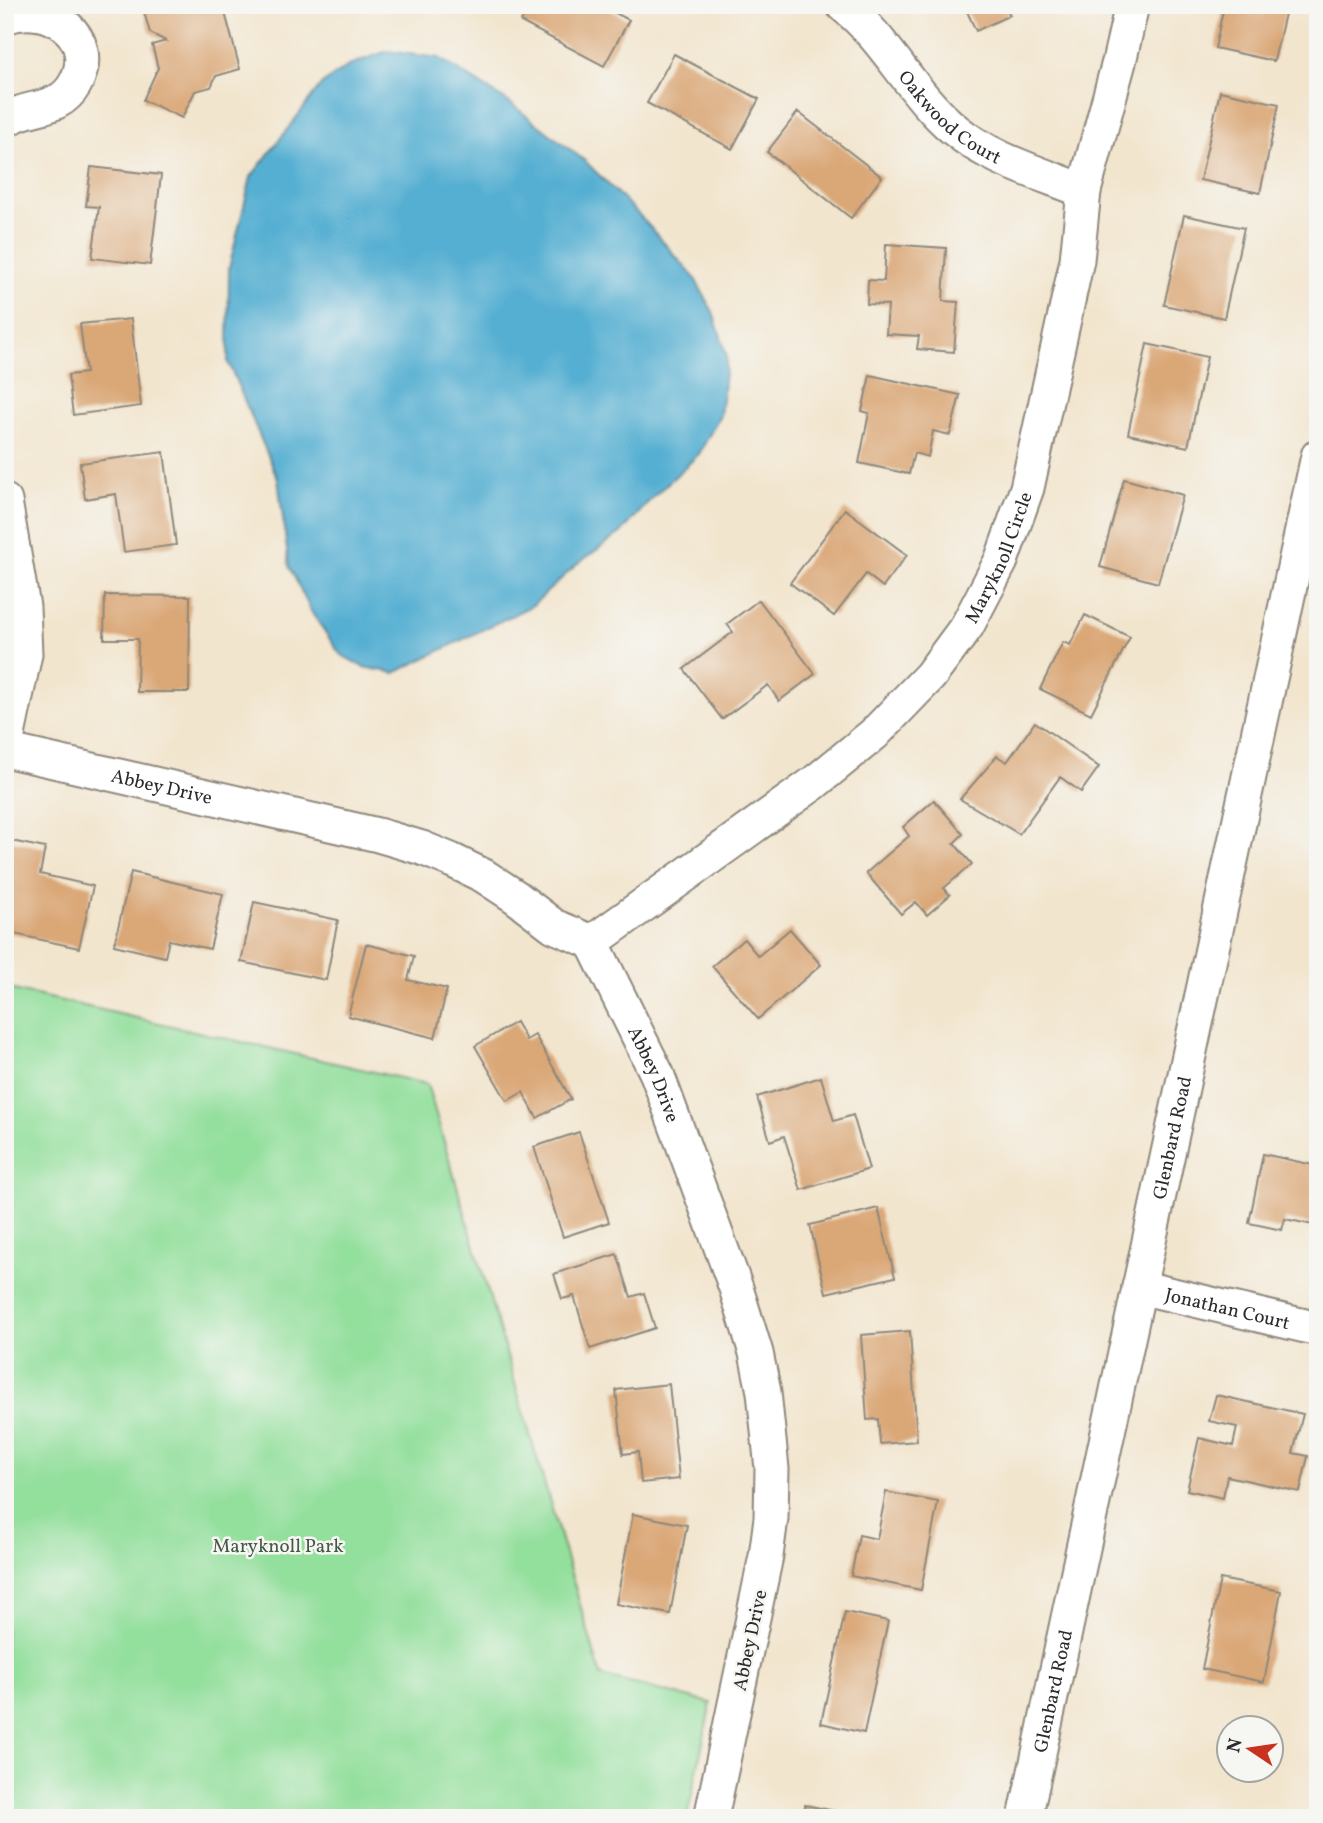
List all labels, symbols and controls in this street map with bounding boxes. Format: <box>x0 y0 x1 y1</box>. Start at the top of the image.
street label: Oakwood Court <box>891 66 1005 171</box>
street label: Maryknoll Circle <box>960 489 1040 628</box>
street label: Abbey Drive <box>109 764 215 812</box>
street label: Abbey Drive <box>620 1022 685 1127</box>
street label: Glenbard Road <box>1147 1074 1199 1202</box>
street label: Jonathan Court <box>1162 1283 1292 1337</box>
park label: Maryknoll Park <box>213 1534 344 1560</box>
street label: Abbey Drive <box>728 1587 774 1693</box>
street label: Glenbard Road <box>1028 1627 1080 1755</box>
north arrow <box>1214 1714 1284 1784</box>
text: N <box>1221 1736 1250 1755</box>

